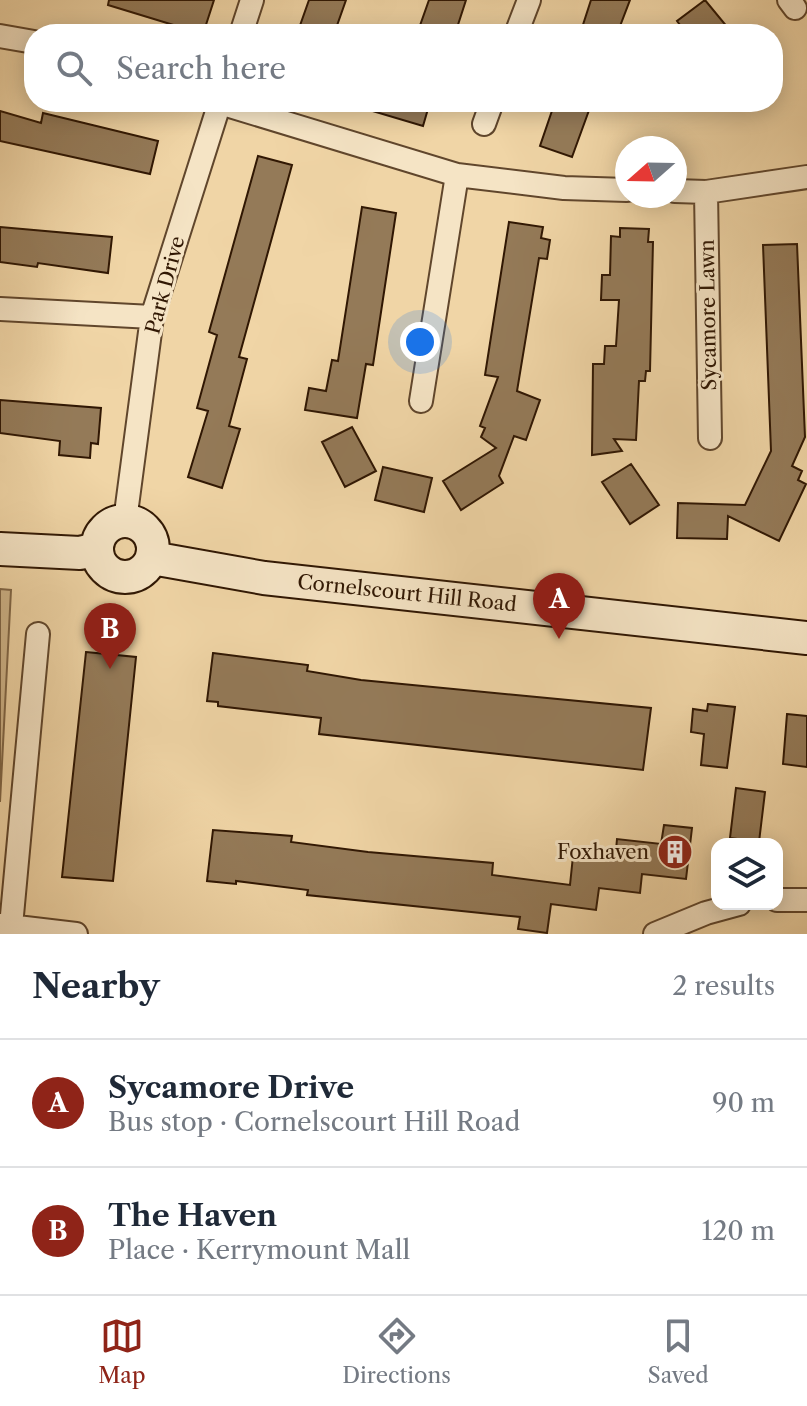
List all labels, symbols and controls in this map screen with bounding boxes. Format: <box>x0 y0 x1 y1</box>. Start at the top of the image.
search box <box>24 24 783 112</box>
icon: search <box>52 46 96 90</box>
text: Search here <box>116 50 286 87</box>
north arrow <box>615 136 687 208</box>
street label: Park Drive <box>140 233 190 337</box>
street label: Sycamore Lawn <box>695 239 721 391</box>
your location <box>400 322 440 362</box>
street label: Cornelscourt Hill Road <box>296 570 518 616</box>
pin: A <box>533 573 585 639</box>
pin: B <box>84 603 136 669</box>
building icon: Foxhaven <box>656 833 694 871</box>
map controls <box>711 838 783 910</box>
button: layers <box>711 838 783 910</box>
place label: Foxhaven <box>557 840 649 864</box>
text: Nearby <box>32 965 160 1007</box>
text: 2 results <box>672 970 775 1002</box>
text: Sycamore Drive <box>108 1069 354 1106</box>
text: A <box>48 1087 68 1119</box>
text: 90 m <box>712 1087 775 1119</box>
text: Bus stop · Cornelscourt Hill Road <box>108 1106 520 1138</box>
text: The Haven <box>108 1197 277 1234</box>
text: B <box>48 1215 68 1247</box>
text: 120 m <box>701 1215 775 1247</box>
text: Place · Kerrymount Mall <box>108 1234 410 1266</box>
tab: Map <box>98 1314 146 1389</box>
tab: Directions <box>342 1314 451 1389</box>
tab: Saved <box>648 1314 709 1389</box>

